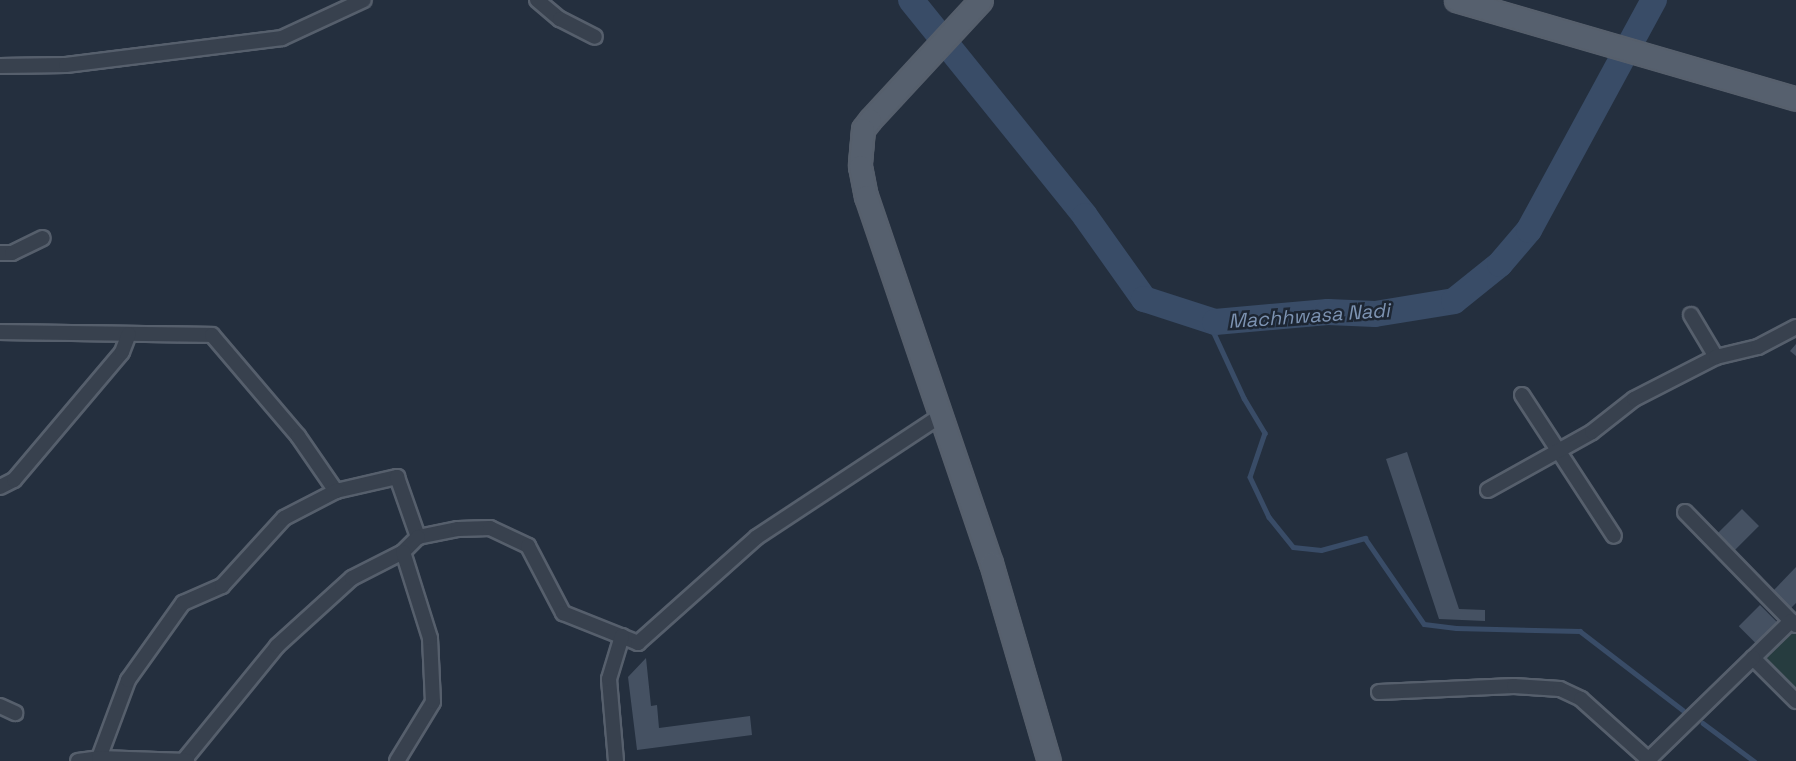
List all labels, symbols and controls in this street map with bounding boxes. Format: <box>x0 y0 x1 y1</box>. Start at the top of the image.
water label: Machhwasa Nadi <box>1228 298 1390 334</box>

